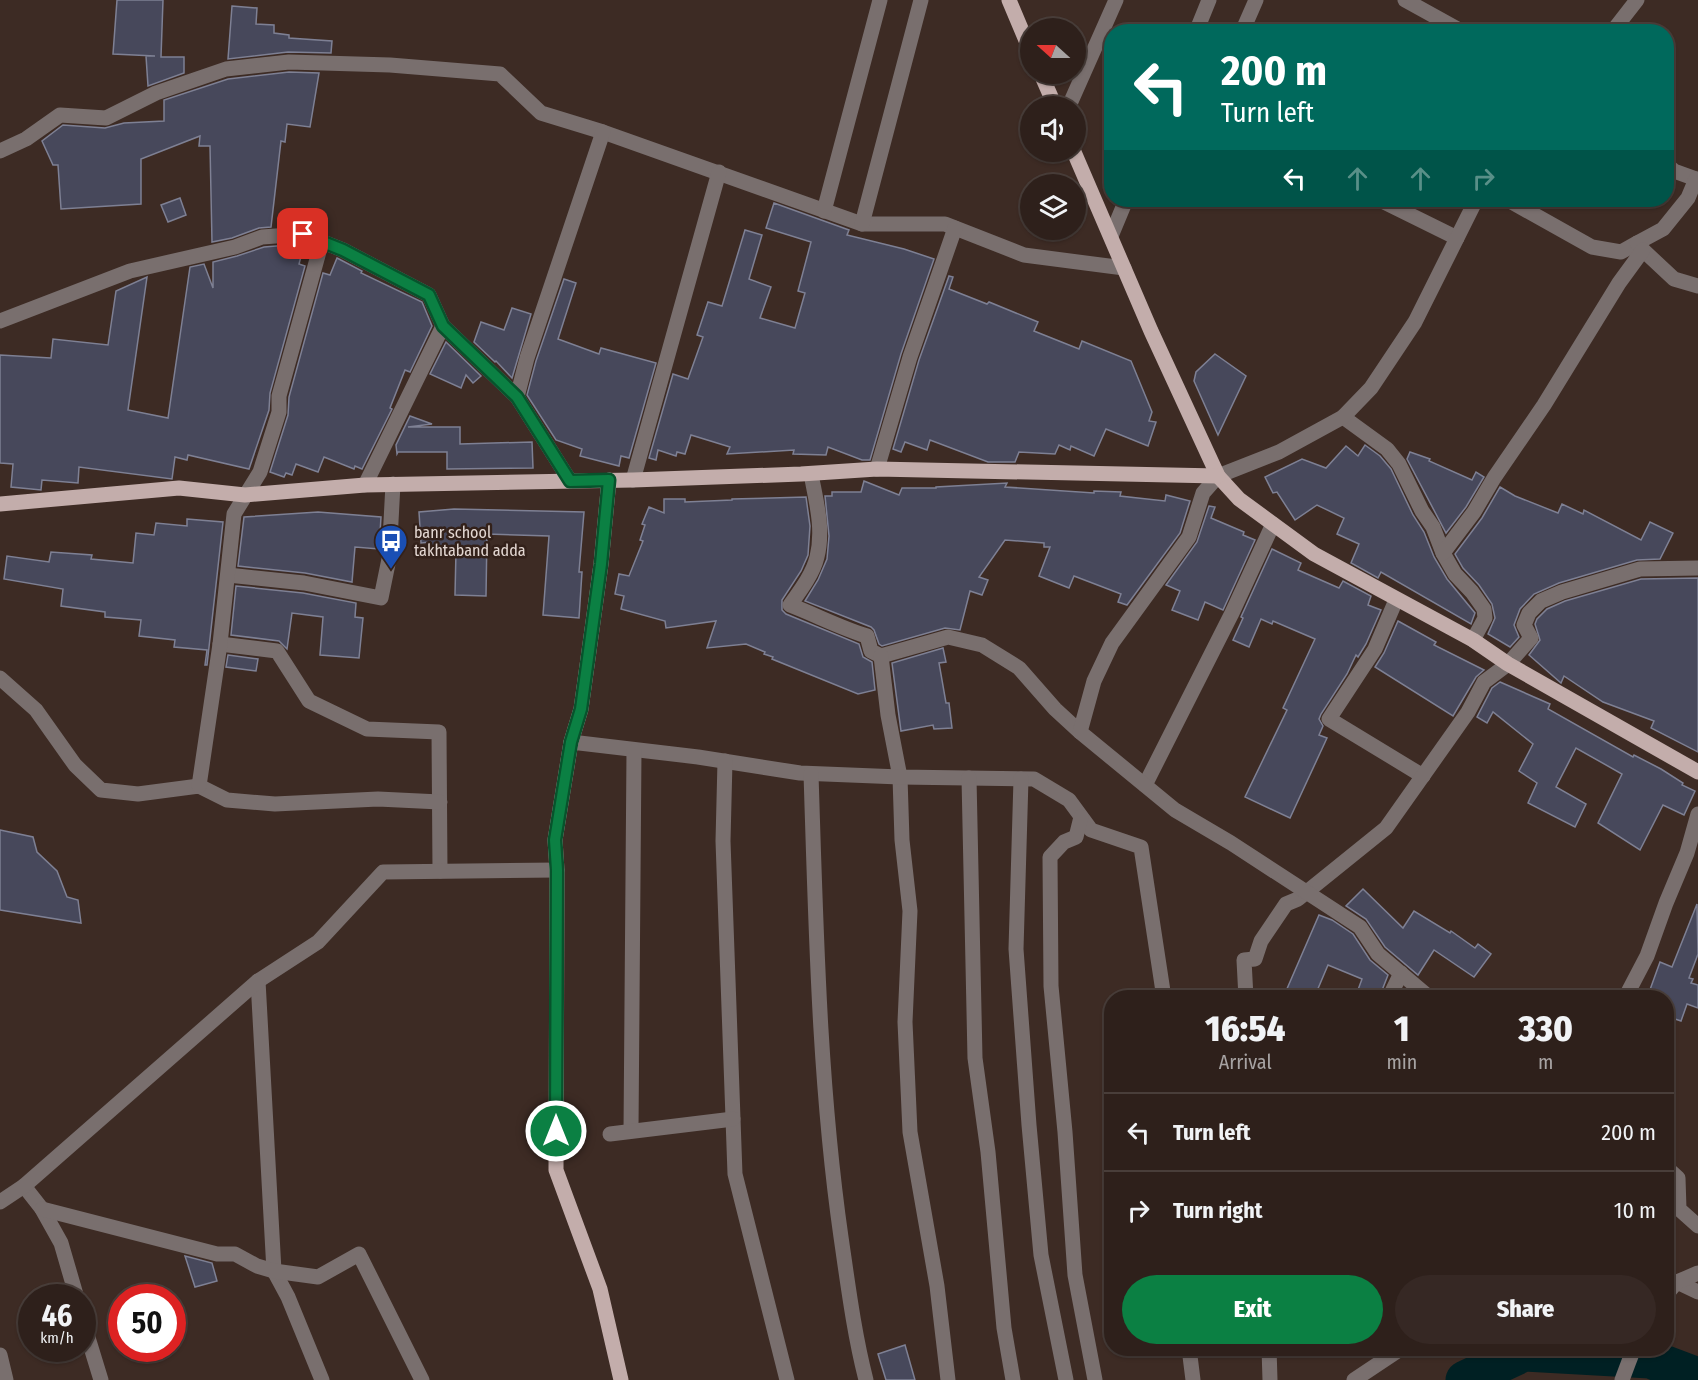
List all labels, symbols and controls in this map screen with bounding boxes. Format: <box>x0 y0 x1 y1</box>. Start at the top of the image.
north arrow <box>1020 18 1086 84</box>
map controls <box>1020 18 1086 240</box>
text: 200 m <box>1221 46 1327 96</box>
icon: left <box>1122 48 1200 126</box>
button: sound <box>1020 96 1086 162</box>
text: Turn left <box>1221 97 1314 129</box>
icon: left <box>1278 162 1311 195</box>
icon: ahead <box>1341 162 1374 195</box>
icon: ahead <box>1404 162 1437 195</box>
icon: right <box>1467 162 1500 195</box>
button: layers <box>1020 174 1086 240</box>
pin <box>277 208 328 259</box>
icon: arrive <box>286 217 319 250</box>
bus stop icon: banr school takhtaband adda <box>373 523 409 570</box>
place label: banr school takhtaband adda <box>414 523 526 560</box>
text: 16:54 <box>1205 1007 1285 1051</box>
text: 1 <box>1394 1007 1410 1051</box>
text: 330 <box>1518 1007 1573 1051</box>
text: Arrival <box>1219 1050 1272 1074</box>
text: min <box>1386 1050 1417 1074</box>
text: m <box>1538 1050 1553 1074</box>
position arrow <box>524 1099 588 1163</box>
icon: left <box>1122 1116 1155 1149</box>
text: Turn left <box>1173 1119 1251 1146</box>
text: 200 m <box>1601 1119 1656 1146</box>
icon: right <box>1122 1194 1155 1227</box>
text: Turn right <box>1173 1197 1262 1224</box>
text: 10 m <box>1614 1197 1656 1224</box>
button: Exit <box>1122 1275 1383 1344</box>
button: Share <box>1395 1275 1656 1344</box>
speed limit sign: 50 <box>108 1284 186 1362</box>
text: 46 <box>41 1298 73 1334</box>
text: km/h <box>40 1329 74 1347</box>

